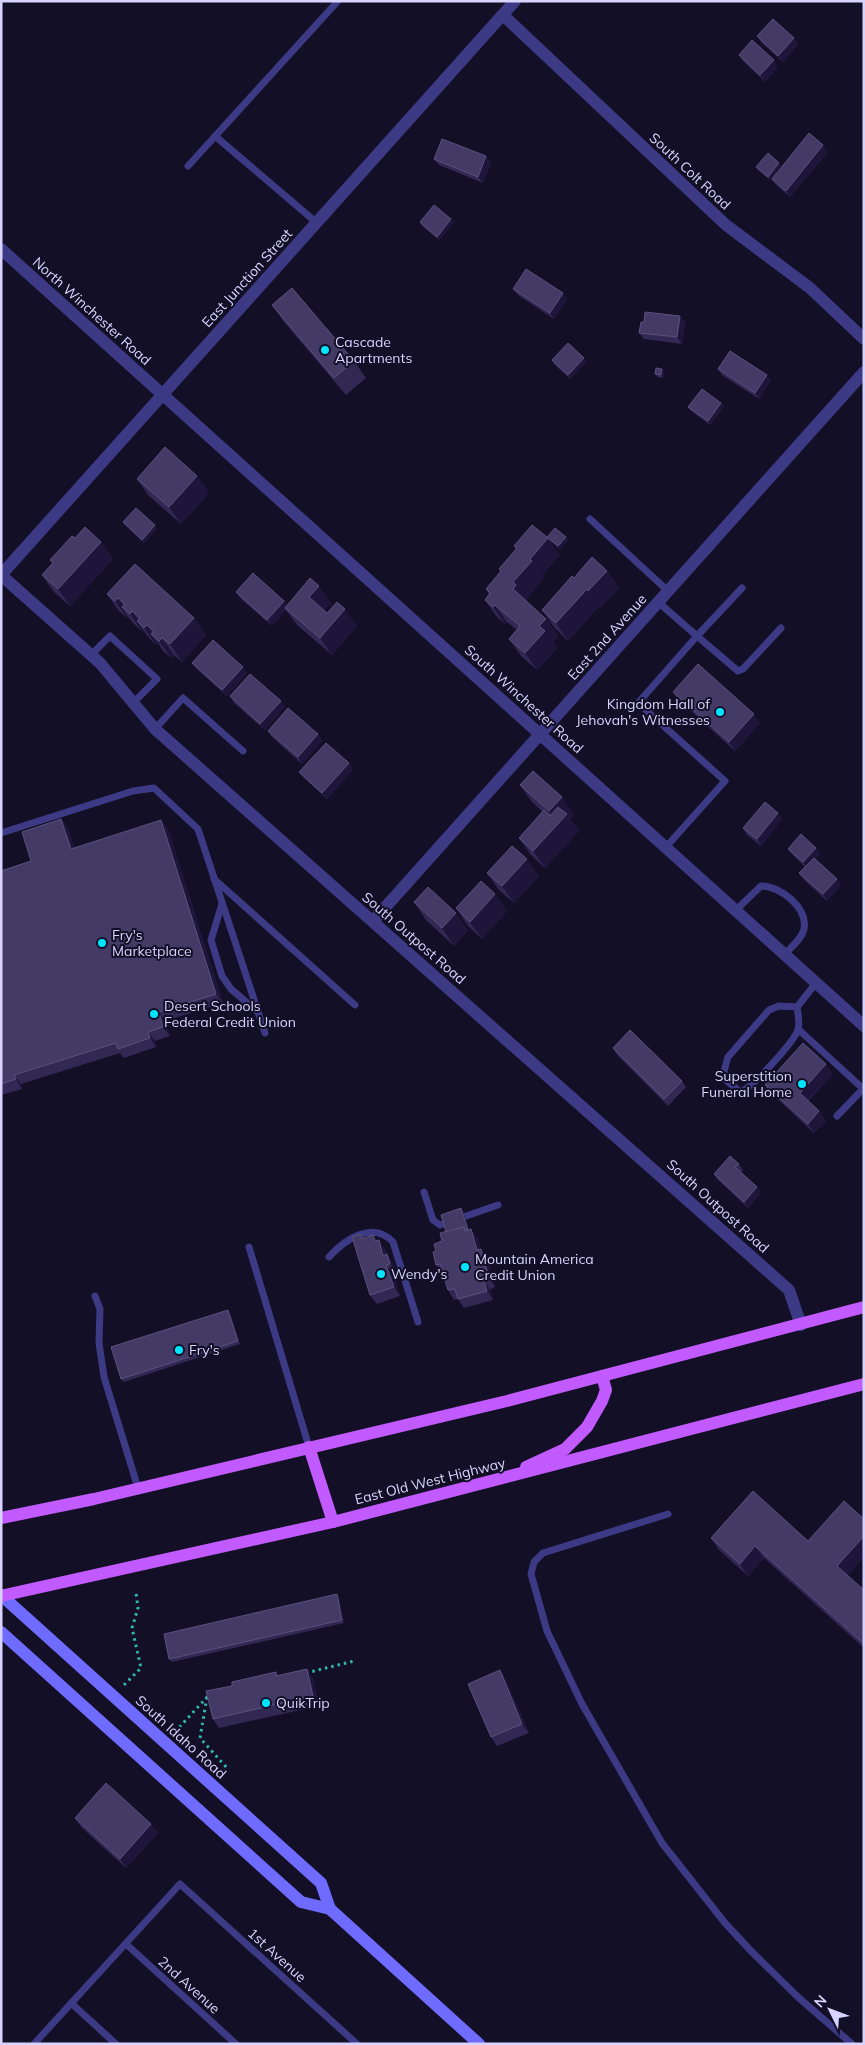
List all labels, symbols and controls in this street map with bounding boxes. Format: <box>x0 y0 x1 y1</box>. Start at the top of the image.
street label: South Colt Road <box>646 129 734 213</box>
street label: East Junction Street <box>198 225 296 331</box>
street label: North Winchester Road <box>29 253 155 369</box>
place label: Cascade Apartments <box>335 333 412 367</box>
marker: Cascade Apartments <box>319 344 331 356</box>
street label: East 2nd Avenue <box>564 590 650 684</box>
street label: South Winchester Road <box>461 641 587 757</box>
place label: Kingdom Hall of Jehovah's Witnesses <box>576 695 710 729</box>
marker: Kingdom Hall of Jehovah's Witnesses <box>714 706 726 718</box>
street label: South Outpost Road <box>358 888 470 988</box>
place label: Fry's Marketplace <box>112 926 192 960</box>
marker: Fry's Marketplace <box>96 937 108 949</box>
place label: Desert Schools Federal Credit Union <box>164 997 296 1031</box>
marker: Desert Schools Federal Credit Union <box>148 1008 160 1020</box>
place label: Superstition Funeral Home <box>701 1067 792 1101</box>
marker: Superstition Funeral Home <box>796 1078 808 1090</box>
street label: South Outpost Road <box>663 1155 773 1257</box>
place label: Mountain America Credit Union <box>475 1250 594 1284</box>
marker: Mountain America Credit Union <box>459 1261 471 1273</box>
place label: Wendy's <box>391 1265 447 1283</box>
marker: Wendy's <box>375 1268 387 1280</box>
place label: Fry's <box>189 1341 220 1359</box>
marker: Fry's <box>173 1344 185 1356</box>
street label: East Old West Highway <box>353 1453 508 1508</box>
street label: South Idaho Road <box>132 1691 230 1783</box>
place label: QuikTrip <box>276 1694 330 1712</box>
marker: QuikTrip <box>260 1697 272 1709</box>
street label: 1st Avenue <box>244 1924 310 1986</box>
street label: 2nd Avenue <box>154 1952 224 2018</box>
north arrow <box>805 1985 855 2035</box>
text: N <box>810 1991 831 2011</box>

